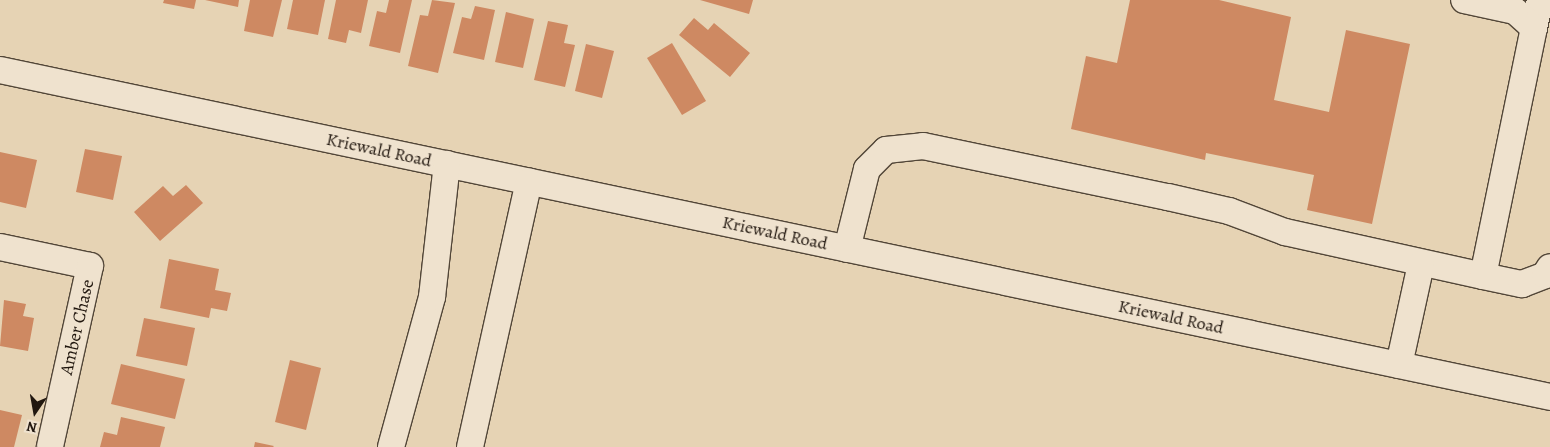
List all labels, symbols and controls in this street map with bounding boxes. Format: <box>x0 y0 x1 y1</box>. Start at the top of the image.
street label: Kriewald Road <box>324 128 434 172</box>
street label: Kriewald Road <box>720 211 830 255</box>
street label: Amber Chase <box>56 277 98 377</box>
street label: Kriewald Road <box>1116 295 1226 339</box>
north arrow <box>10 387 60 437</box>
text: N <box>25 417 39 438</box>

